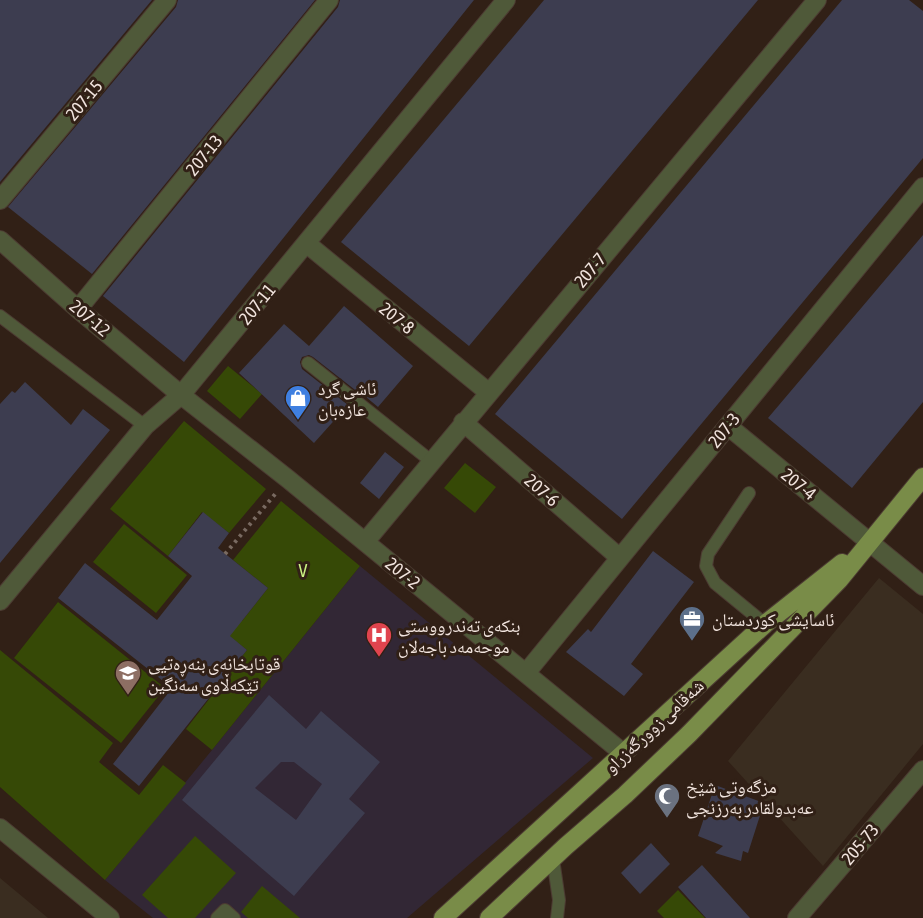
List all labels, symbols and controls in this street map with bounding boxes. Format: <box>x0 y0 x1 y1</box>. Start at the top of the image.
street label: 207-15 <box>61 76 107 124</box>
street label: 207-13 <box>181 131 227 179</box>
street label: 207-7 <box>570 249 610 291</box>
street label: 207-11 <box>234 280 280 328</box>
street label: 207-12 <box>66 295 114 341</box>
street label: 207-8 <box>375 298 419 338</box>
place label: ئاشی گرد عازه‌بان <box>318 378 376 421</box>
shop icon: ئاشی گرد عازه‌بان <box>283 383 313 421</box>
street label: 207-3 <box>704 408 744 452</box>
street label: 207-4 <box>777 464 821 504</box>
street label: 207-6 <box>521 469 563 511</box>
street label: 207-2 <box>381 553 425 593</box>
park label: V <box>299 560 308 581</box>
office icon: ئاسایشی كوردستان <box>677 604 707 642</box>
place label: ئاسایشی كوردستان <box>712 609 835 631</box>
place label: بنکەی تەندرووستی موحەمەد باجەلان <box>398 615 521 658</box>
hospital icon: بنکەی تەندرووستی موحەمەد باجەلان <box>364 620 394 658</box>
place label: قوتابخانەی بنەڕەتیی تێکەڵاوی سەنگین <box>148 653 281 696</box>
school or university icon: قوتابخانەی بنەڕەتیی تێکەڵاوی سەنگین <box>113 658 143 696</box>
street label: شەقامی زوورگەزراو <box>600 675 709 778</box>
place label: مزگەوتی شێخ عەبدولقادر بەرزنجی <box>686 776 814 819</box>
mosque icon: مزگەوتی شێخ عەبدولقادر بەرزنجی <box>652 781 682 819</box>
street label: 205-73 <box>837 819 883 869</box>

